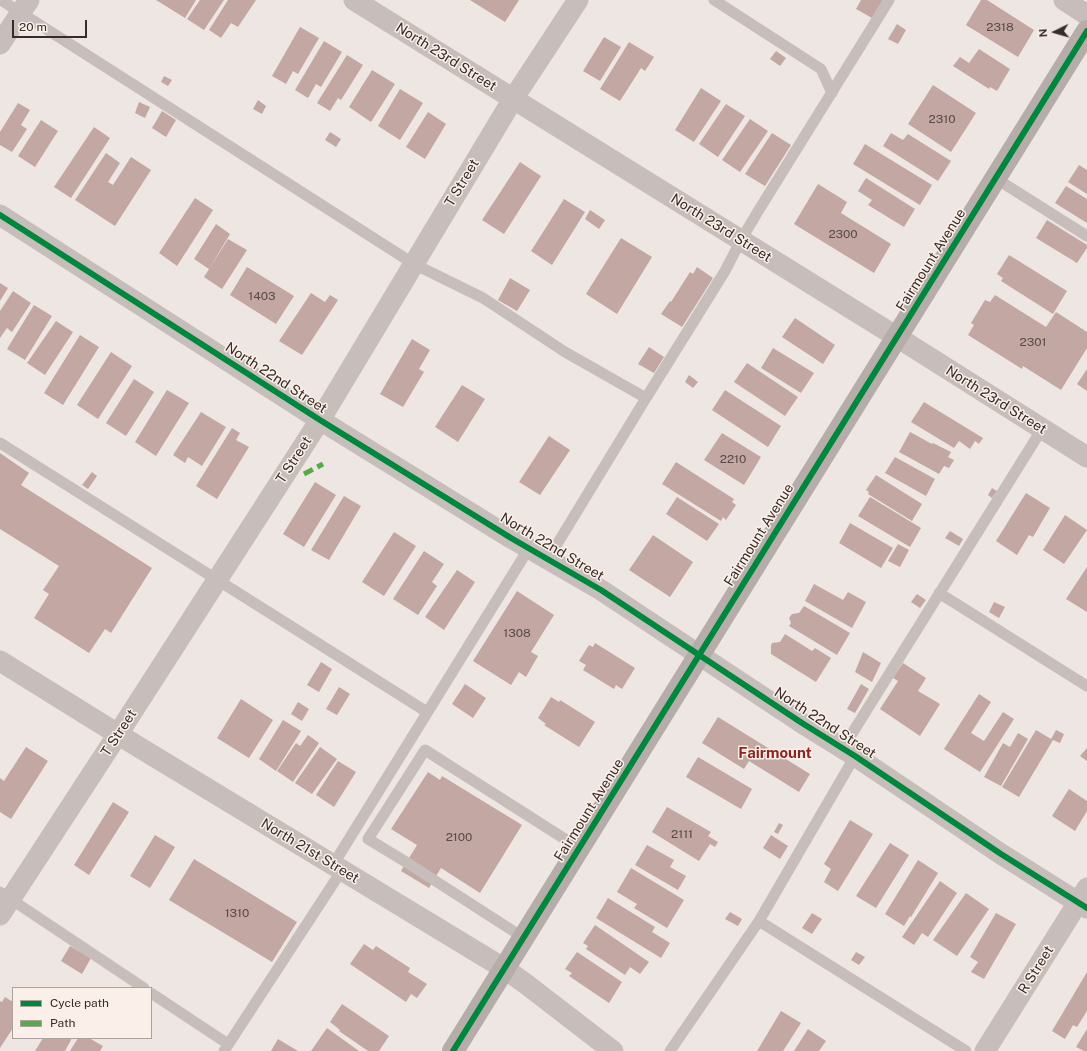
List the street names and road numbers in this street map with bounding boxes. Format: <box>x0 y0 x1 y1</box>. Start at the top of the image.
street label: North 23rd Street <box>392 19 500 95</box>
street label: T Street <box>441 156 483 210</box>
street label: North 23rd Street <box>667 190 775 266</box>
street label: Fairmount Avenue <box>893 206 969 314</box>
street label: North 22nd Street <box>222 339 330 417</box>
street label: North 23rd Street <box>942 362 1050 438</box>
street label: T Street <box>273 433 315 487</box>
street label: Fairmount Avenue <box>721 481 797 589</box>
street label: North 22nd Street <box>497 509 607 585</box>
street label: North 22nd Street <box>771 684 879 762</box>
street label: T Street <box>98 706 140 760</box>
street label: Fairmount Avenue <box>551 756 627 864</box>
street label: North 21st Street <box>258 815 362 887</box>
street label: R Street <box>1015 943 1057 997</box>

